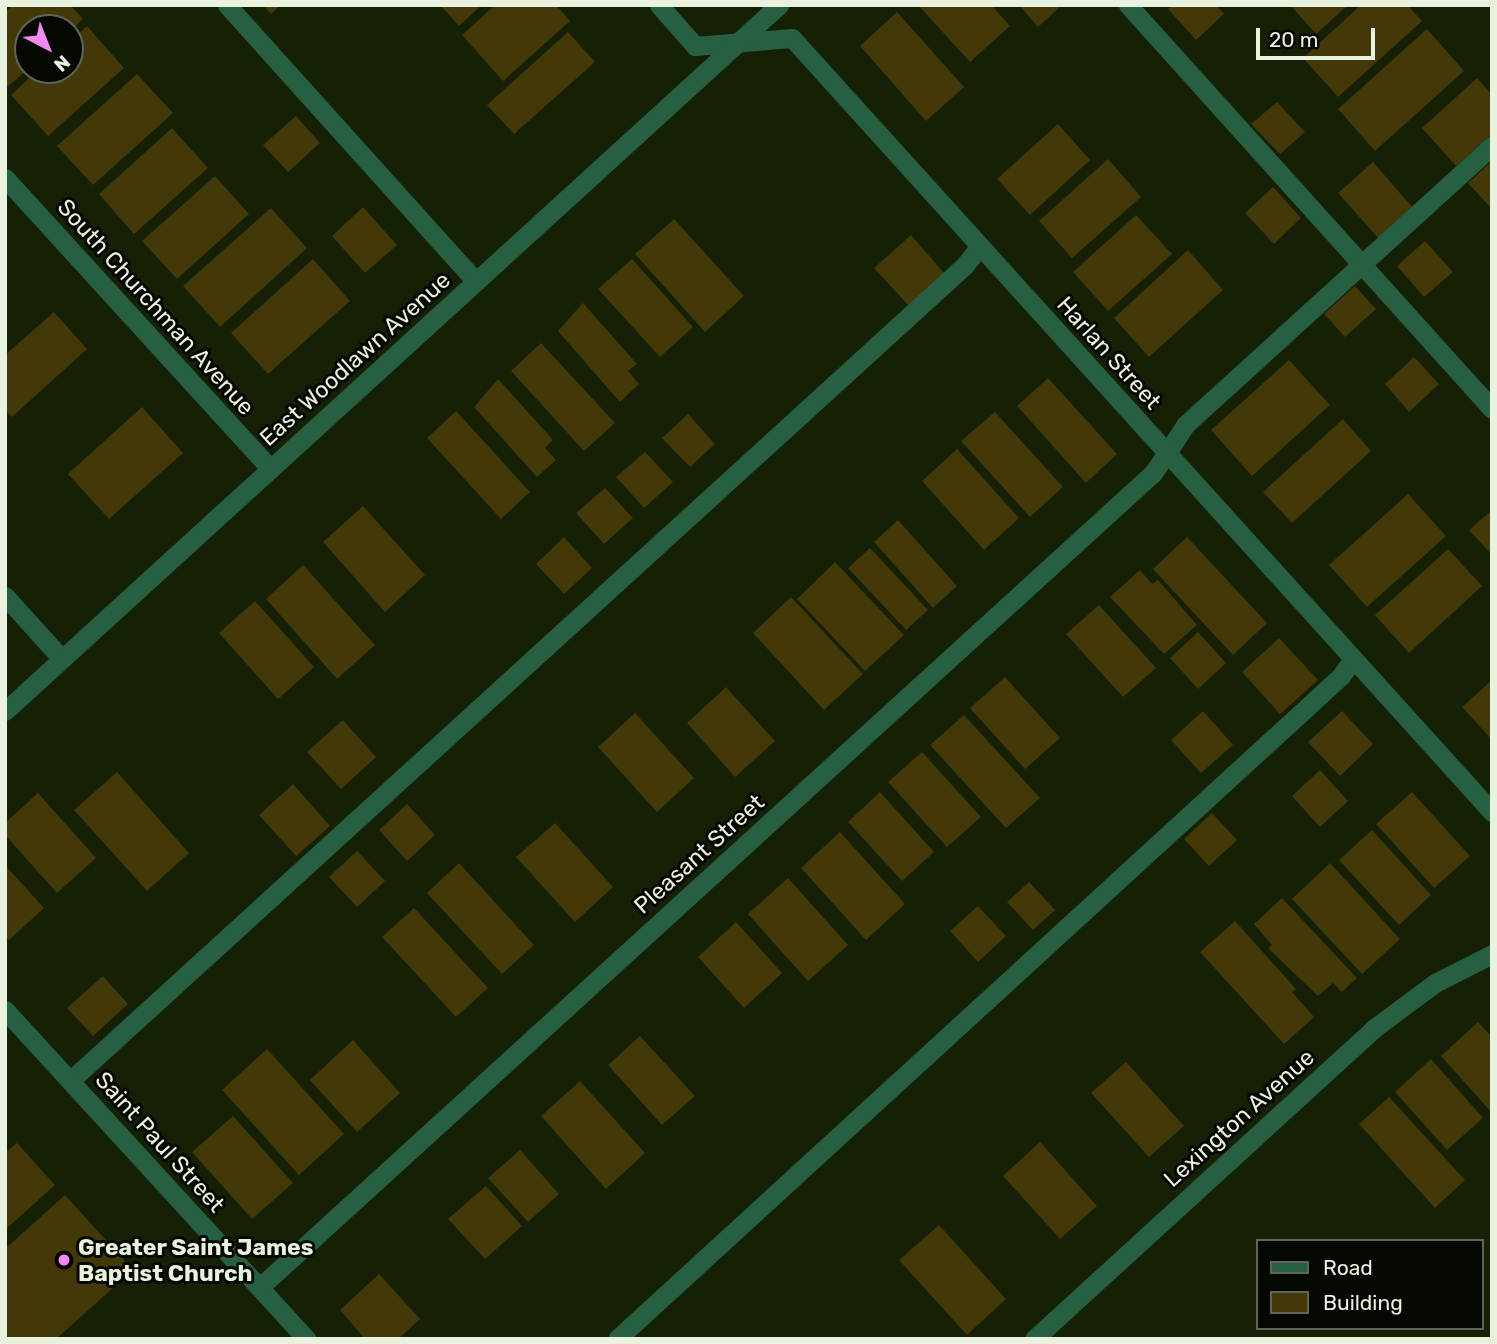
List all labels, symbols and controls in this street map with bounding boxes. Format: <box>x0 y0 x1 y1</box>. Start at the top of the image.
north arrow <box>14 14 84 84</box>
scale bar <box>1259 14 1378 58</box>
text: 20 m <box>1269 27 1318 52</box>
text: N <box>49 50 75 77</box>
street label: South Churchman Avenue <box>52 193 260 421</box>
street label: East Woodlawn Avenue <box>254 266 456 452</box>
street label: Harlan Street <box>1051 291 1167 415</box>
street label: Pleasant Street <box>628 788 770 920</box>
street label: Lexington Avenue <box>1158 1043 1320 1193</box>
street label: Saint Paul Street <box>90 1066 230 1218</box>
place label: Greater Saint James Baptist Church <box>78 1233 314 1287</box>
legend <box>1256 1239 1483 1330</box>
marker: Greater Saint James Baptist Church <box>56 1252 72 1268</box>
text: Road <box>1323 1255 1373 1280</box>
text: Building <box>1323 1290 1403 1315</box>

